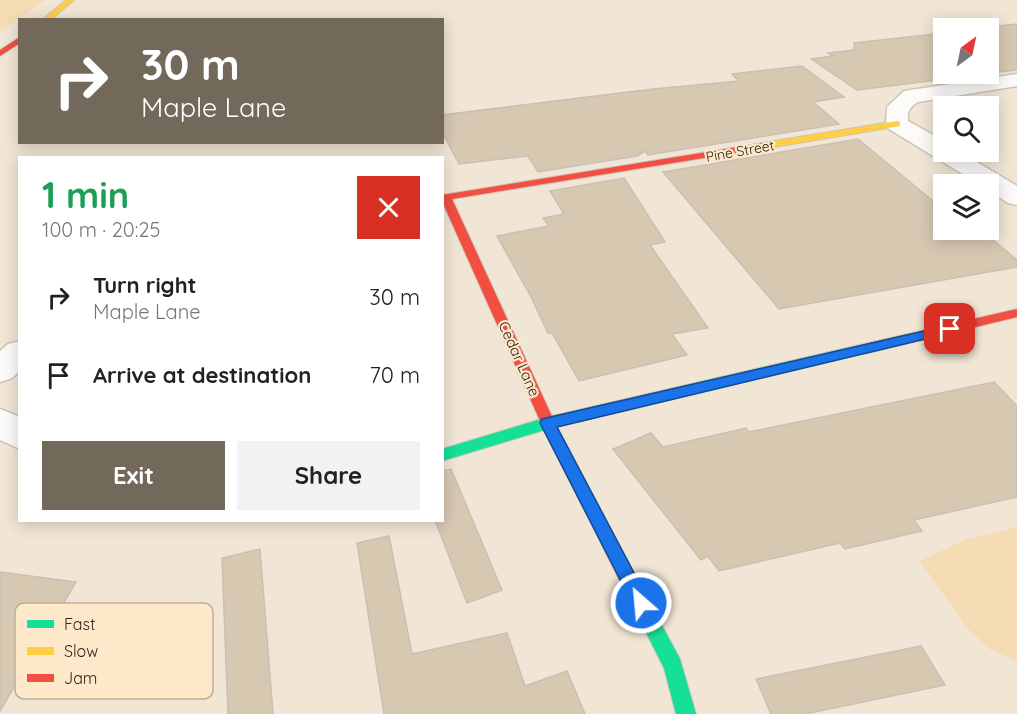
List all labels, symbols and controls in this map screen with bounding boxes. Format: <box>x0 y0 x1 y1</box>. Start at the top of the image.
north arrow <box>933 18 999 84</box>
map controls <box>933 18 999 240</box>
text: 30 m <box>141 38 240 91</box>
icon: right <box>42 42 120 120</box>
text: Maple Lane <box>141 90 286 124</box>
button: search <box>933 96 999 162</box>
street label: Pine Street <box>704 136 776 166</box>
text: 1 min <box>42 172 129 217</box>
button: layers <box>933 174 999 240</box>
button: close <box>357 176 420 239</box>
text: 100 m · 20:25 <box>42 217 160 242</box>
text: Turn right <box>93 271 197 299</box>
icon: right <box>42 281 75 314</box>
text: 30 m <box>369 283 420 311</box>
text: Maple Lane <box>93 299 201 324</box>
pin <box>924 303 975 354</box>
icon: arrive <box>933 312 966 345</box>
street label: Cedar Lane <box>494 318 545 399</box>
icon: arrive <box>42 359 75 392</box>
text: Arrive at destination <box>93 361 311 389</box>
text: 70 m <box>370 361 420 389</box>
button: Exit <box>42 441 225 510</box>
button: Share <box>237 441 420 510</box>
position arrow <box>609 571 673 635</box>
legend <box>15 603 213 699</box>
text: Fast <box>64 614 95 634</box>
text: Slow <box>64 641 98 661</box>
text: Jam <box>64 668 97 688</box>

